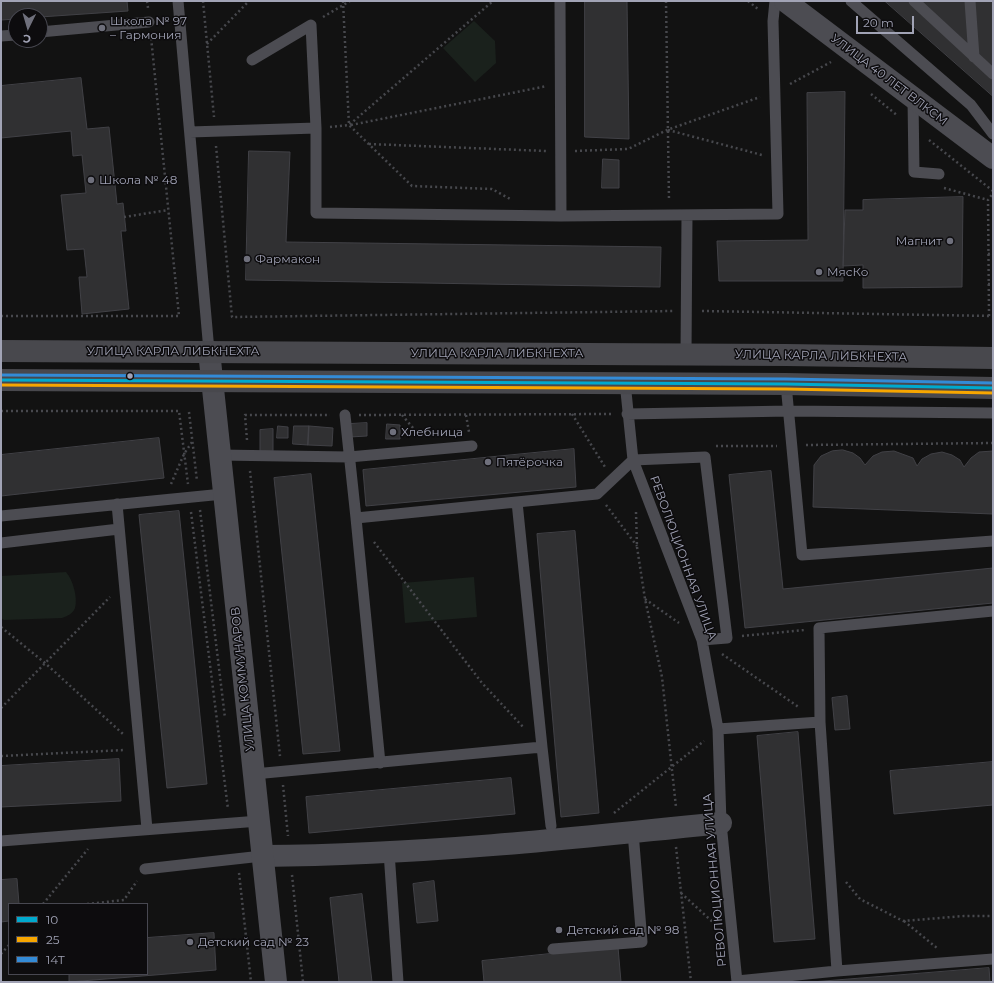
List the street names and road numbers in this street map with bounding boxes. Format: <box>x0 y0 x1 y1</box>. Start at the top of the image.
street label: УЛИЦА 40 ЛЕТ ВЛКСМ <box>828 31 950 129</box>
street label: УЛИЦА КАРЛА ЛИБКНЕХТА <box>87 344 259 358</box>
street label: УЛИЦА КАРЛА ЛИБКНЕХТА <box>411 346 583 360</box>
street label: УЛИЦА КАРЛА ЛИБКНЕХТА <box>735 347 907 365</box>
street label: РЕВОЛЮЦИОННАЯ УЛИЦА <box>646 474 720 642</box>
street label: УЛИЦА КОММУНАРОВ <box>228 606 258 752</box>
street label: РЕВОЛЮЦИОННАЯ УЛИЦА <box>700 793 730 967</box>

